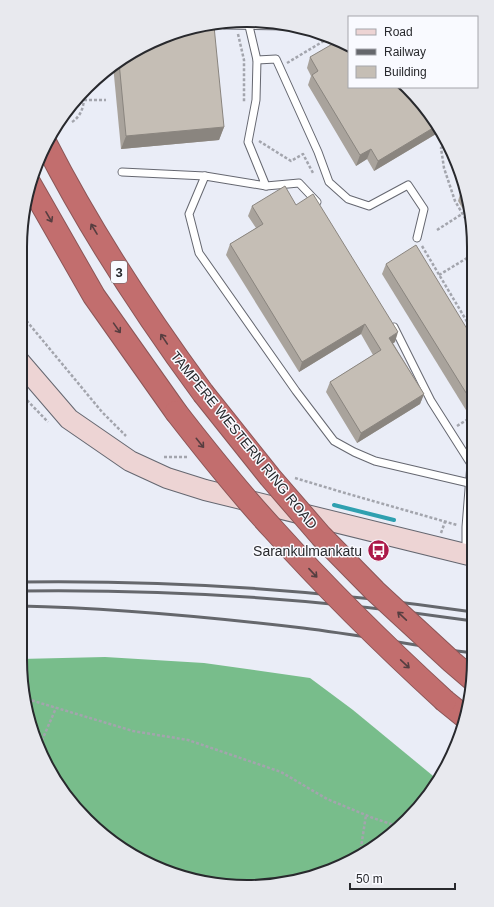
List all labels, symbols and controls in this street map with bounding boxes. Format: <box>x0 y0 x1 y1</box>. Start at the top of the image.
legend <box>348 16 478 88</box>
text: Road <box>384 25 413 39</box>
text: Railway <box>384 45 426 59</box>
text: Building <box>384 65 427 79</box>
one-way arrow <box>45 211 53 223</box>
one-way arrow <box>90 223 98 235</box>
road number: 3 <box>111 261 127 283</box>
one-way arrow <box>113 322 121 333</box>
one-way arrow <box>160 334 168 345</box>
street label: TAMPERE WESTERN RING ROAD <box>167 348 321 532</box>
one-way arrow <box>195 437 204 448</box>
bus stop icon: Sarankulmankatu <box>365 538 391 564</box>
place label: Sarankulmankatu <box>253 543 362 559</box>
one-way arrow <box>308 567 317 577</box>
one-way arrow <box>397 611 407 621</box>
one-way arrow <box>400 659 410 669</box>
scale bar <box>350 865 455 891</box>
text: 50 m <box>356 872 383 886</box>

